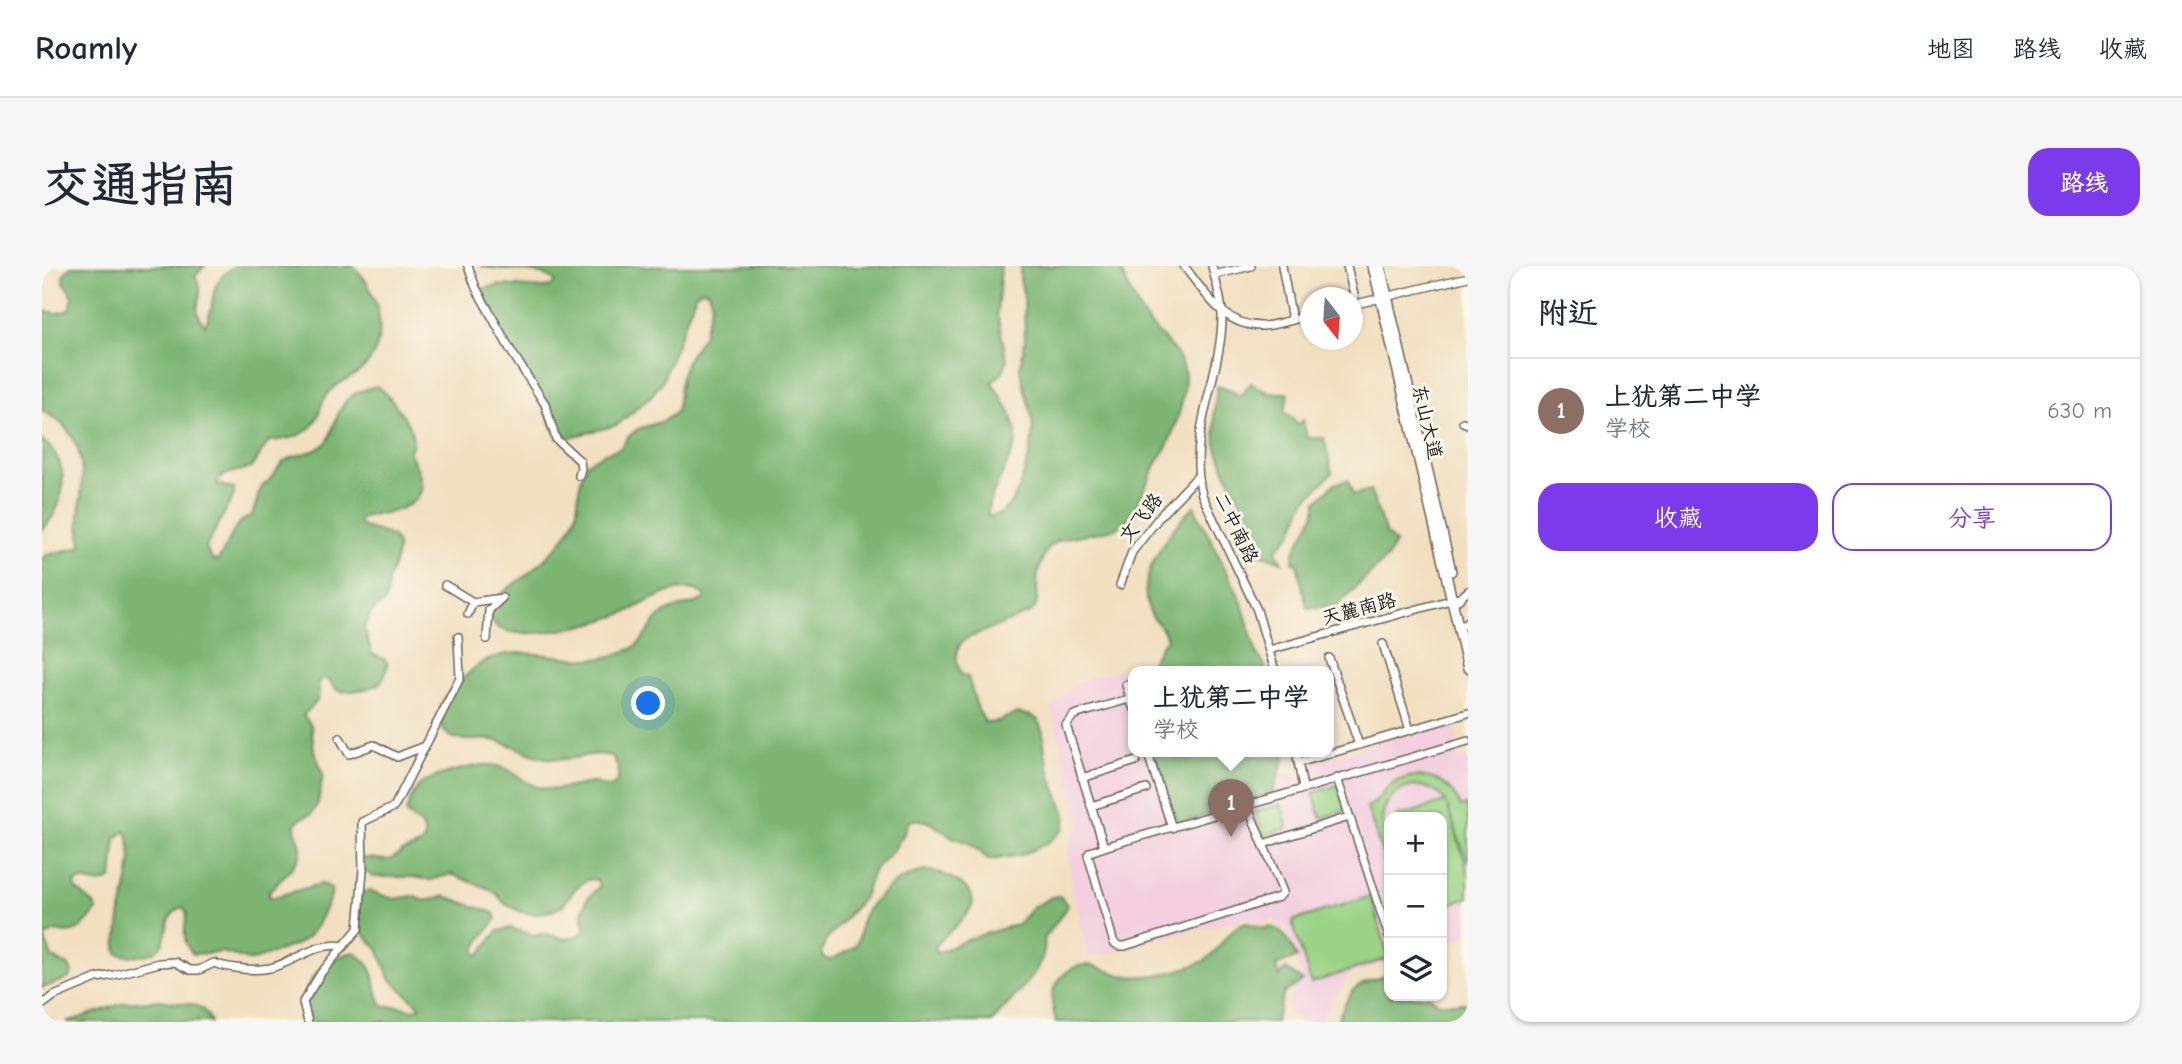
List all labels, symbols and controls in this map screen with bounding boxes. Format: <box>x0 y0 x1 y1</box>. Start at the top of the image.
text: Roamly <box>35 29 137 67</box>
text: 地图 <box>1927 35 1975 63</box>
text: 路线 <box>2013 35 2061 63</box>
text: 收藏 <box>2099 35 2147 63</box>
button: 路线 <box>2028 148 2140 216</box>
text: 交通指南 <box>42 157 238 213</box>
north arrow <box>1300 287 1363 350</box>
text: 附近 <box>1538 296 1598 331</box>
street label: 东山大道 <box>1408 382 1446 462</box>
text: 上犹第二中学 <box>1605 382 1761 412</box>
text: 1 <box>1556 397 1566 424</box>
text: 630 m <box>2047 397 2112 424</box>
text: 学校 <box>1605 415 1651 442</box>
button: 收藏 <box>1538 483 1818 551</box>
button: 分享 <box>1832 483 2112 551</box>
street label: 文飞路 <box>1115 489 1167 547</box>
street label: 二中南路 <box>1209 489 1263 567</box>
street label: 天麓南路 <box>1319 589 1399 629</box>
popup <box>1128 666 1334 757</box>
text: 上犹第二中学 <box>1153 683 1309 713</box>
your location <box>631 686 665 720</box>
text: 学校 <box>1153 716 1199 743</box>
pin: 1 <box>1208 779 1254 837</box>
map controls <box>1384 812 1447 1001</box>
button: + <box>1384 812 1447 875</box>
button: − <box>1384 875 1447 938</box>
button: layers <box>1384 938 1447 1001</box>

